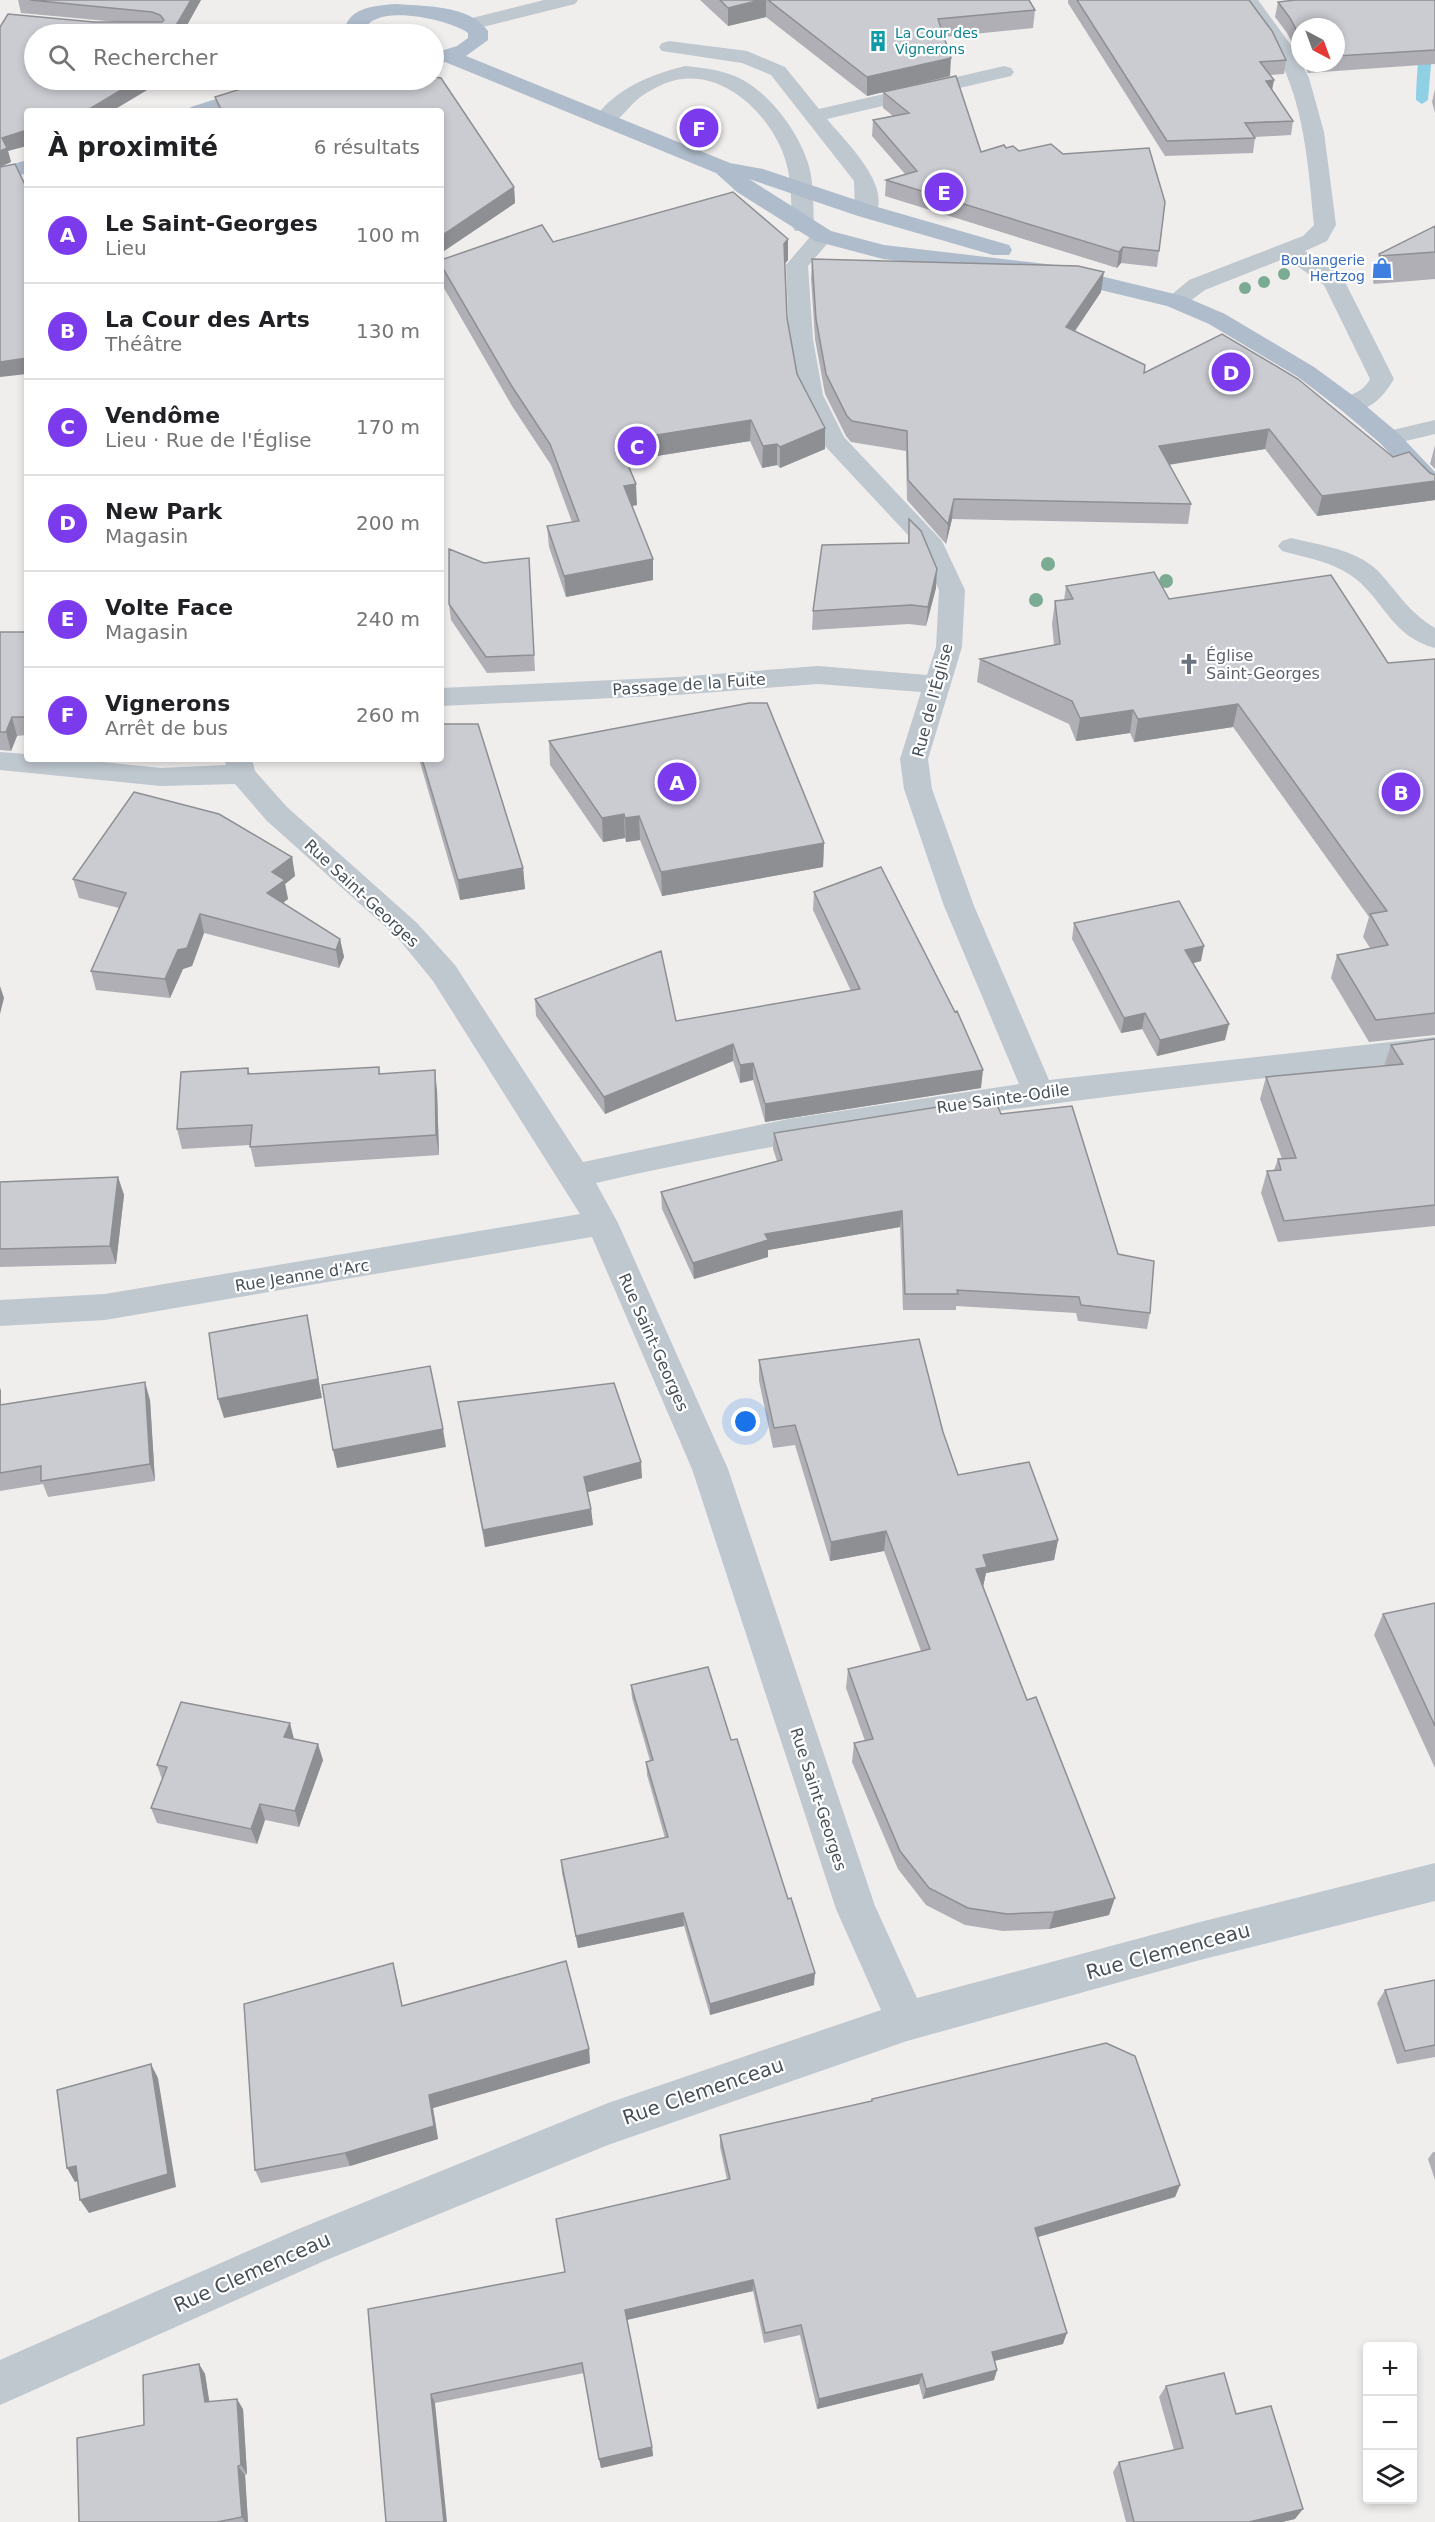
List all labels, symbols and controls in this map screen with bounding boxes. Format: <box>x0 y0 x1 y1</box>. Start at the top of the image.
north arrow <box>1291 18 1345 72</box>
search box <box>24 24 444 90</box>
place label: La Cour des Vignerons <box>895 25 978 57</box>
building icon: La Cour des Vignerons <box>866 29 890 53</box>
icon: search <box>45 41 78 74</box>
text: Rechercher <box>93 45 218 70</box>
pin: F <box>680 106 718 150</box>
text: À proximité <box>48 132 218 162</box>
text: 6 résultats <box>314 135 420 159</box>
pin: E <box>924 170 964 214</box>
text: Le Saint-Georges <box>105 211 318 236</box>
text: A <box>60 223 75 247</box>
text: 100 m <box>356 223 420 247</box>
text: Lieu <box>105 236 147 260</box>
place label: Boulangerie Hertzog <box>1281 252 1365 284</box>
shop icon: Boulangerie Hertzog <box>1370 256 1394 280</box>
text: La Cour des Arts <box>105 307 310 332</box>
text: B <box>60 319 75 343</box>
text: 130 m <box>356 319 420 343</box>
text: Théâtre <box>105 332 182 356</box>
pin: D <box>1212 350 1250 394</box>
text: Vendôme <box>105 403 220 428</box>
text: C <box>60 415 75 439</box>
text: 170 m <box>356 415 420 439</box>
pin: C <box>618 424 656 468</box>
text: Lieu · Rue de l'Église <box>105 428 312 452</box>
text: New Park <box>105 499 222 524</box>
text: D <box>59 511 76 535</box>
text: 200 m <box>356 511 420 535</box>
text: Magasin <box>105 524 188 548</box>
text: Volte Face <box>105 595 233 620</box>
text: E <box>61 607 74 631</box>
text: 240 m <box>356 607 420 631</box>
text: Magasin <box>105 620 188 644</box>
street label: Rue de l'Église <box>908 641 957 759</box>
place label: Église Saint-Georges <box>1206 646 1320 683</box>
church icon: Église Saint-Georges <box>1177 652 1201 676</box>
street label: Passage de la Fuite <box>612 670 766 699</box>
text: Vignerons <box>105 691 230 716</box>
text: F <box>61 703 74 727</box>
text: 260 m <box>356 703 420 727</box>
text: Arrêt de bus <box>105 716 228 740</box>
pin: A <box>658 760 696 804</box>
pin: B <box>1382 770 1420 814</box>
street label: Rue Saint-Georges <box>301 836 423 951</box>
street label: Rue Sainte-Odile <box>935 1080 1071 1117</box>
street label: Rue Jeanne d'Arc <box>234 1256 371 1295</box>
street label: Rue Saint-Georges <box>614 1270 693 1414</box>
your location <box>731 1407 760 1436</box>
street label: Rue Saint-Georges <box>786 1725 851 1873</box>
street label: Rue Clemenceau <box>1083 1918 1253 1984</box>
street label: Rue Clemenceau <box>619 2052 787 2130</box>
street label: Rue Clemenceau <box>170 2227 334 2317</box>
map controls <box>1363 2342 1417 2504</box>
button: + <box>1363 2342 1417 2396</box>
button: − <box>1363 2396 1417 2450</box>
button: layers <box>1363 2450 1417 2504</box>

